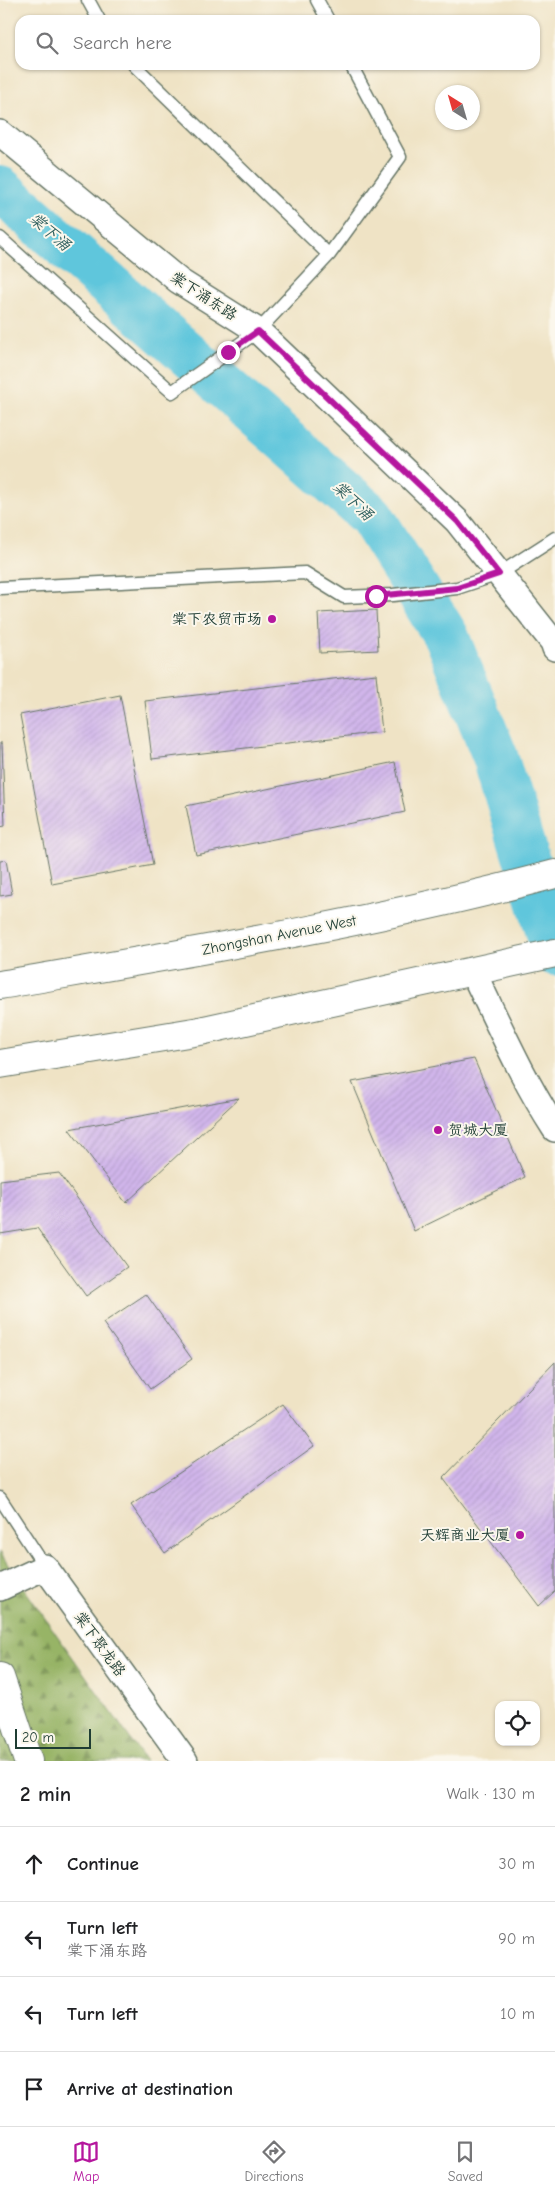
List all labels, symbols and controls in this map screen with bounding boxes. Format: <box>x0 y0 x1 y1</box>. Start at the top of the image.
search box <box>15 15 540 70</box>
icon: search <box>33 29 61 57</box>
text: Search here <box>73 32 172 54</box>
north arrow <box>435 85 480 130</box>
water label: 棠下涌 <box>26 209 75 255</box>
street label: 棠下涌东路 <box>168 268 240 324</box>
route end <box>217 341 240 364</box>
water label: 棠下涌 <box>329 478 377 525</box>
route start <box>365 585 388 608</box>
place label: 棠下农贸市场 <box>172 610 262 628</box>
marker: 棠下农贸市场 <box>266 613 278 625</box>
street label: Zhongshan Avenue West <box>200 911 358 959</box>
place label: 贺城大厦 <box>448 1121 508 1139</box>
marker: 贺城大厦 <box>432 1124 444 1136</box>
place label: 天辉商业大厦 <box>420 1526 510 1544</box>
marker: 天辉商业大厦 <box>514 1529 526 1541</box>
street label: 棠下聚龙路 <box>71 1608 129 1680</box>
map controls <box>495 1701 540 1746</box>
button: locate <box>495 1701 540 1746</box>
scale bar <box>15 1726 91 1749</box>
text: 20 m <box>22 1729 54 1746</box>
text: 2 min <box>20 1782 71 1806</box>
text: Walk · 130 m <box>446 1785 535 1803</box>
icon: ahead <box>20 1850 48 1878</box>
text: Continue <box>67 1853 139 1875</box>
text: 30 m <box>499 1855 535 1873</box>
text: Turn left <box>67 1917 138 1939</box>
icon: left <box>20 1925 48 1953</box>
text: 90 m <box>498 1930 535 1948</box>
text: 棠下涌东路 <box>67 1942 147 1960</box>
icon: left <box>20 2000 48 2028</box>
text: Turn left <box>67 2003 138 2025</box>
text: 10 m <box>500 2005 535 2023</box>
icon: arrive <box>20 2075 48 2103</box>
text: Arrive at destination <box>67 2078 233 2100</box>
tab: Map <box>72 2138 100 2185</box>
tab: Directions <box>244 2138 304 2185</box>
tab: Saved <box>448 2138 483 2185</box>

